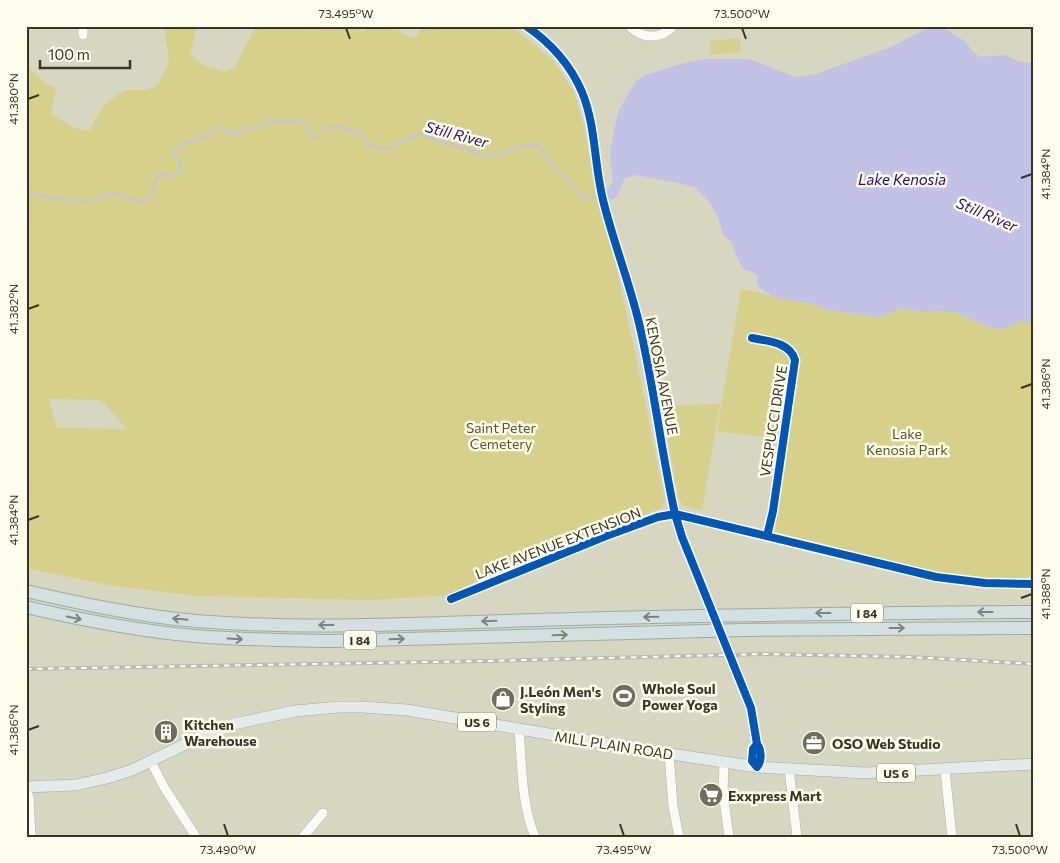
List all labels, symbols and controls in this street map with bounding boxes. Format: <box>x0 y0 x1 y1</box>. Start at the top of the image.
text: 73.495°W <box>319 6 373 20</box>
text: 73.500°W <box>714 6 770 20</box>
scale bar <box>40 38 130 70</box>
text: 100 m <box>48 45 90 63</box>
text: 41.380°N <box>6 73 20 125</box>
water label: Still River <box>424 117 491 151</box>
text: 41.384°N <box>1038 149 1052 199</box>
water label: Lake Kenosia <box>858 170 946 188</box>
water label: Still River <box>954 193 1021 235</box>
text: 41.382°N <box>6 284 20 334</box>
street label: KENOSIA AVENUE <box>642 316 682 436</box>
text: 41.386°N <box>1038 359 1052 409</box>
street label: VESPUCCI DRIVE <box>756 364 790 478</box>
park label: Saint Peter Cemetery <box>466 419 536 452</box>
park label: Lake Kenosia Park <box>866 425 948 458</box>
text: 41.384°N <box>6 495 20 545</box>
street label: LAKE AVENUE EXTENSION <box>473 503 643 583</box>
text: 41.388°N <box>1038 569 1052 619</box>
road number: I 84 <box>851 604 883 622</box>
one-way arrow <box>977 607 994 617</box>
one-way arrow <box>815 608 831 618</box>
one-way arrow <box>643 612 659 621</box>
one-way arrow <box>65 614 81 623</box>
one-way arrow <box>172 614 188 624</box>
one-way arrow <box>481 616 497 626</box>
one-way arrow <box>318 620 334 630</box>
one-way arrow <box>888 623 905 633</box>
road number: I 84 <box>344 630 376 650</box>
one-way arrow <box>551 630 567 639</box>
one-way arrow <box>227 634 243 643</box>
one-way arrow <box>388 634 405 644</box>
place label: Whole Soul Power Yoga <box>642 680 718 713</box>
place label: J.León Men's Styling <box>520 683 602 716</box>
sports icon: Whole Soul Power Yoga <box>611 683 637 709</box>
shop icon: J.León Men's Styling <box>490 686 516 712</box>
text: 41.386°N <box>6 705 20 755</box>
road number: US 6 <box>458 712 496 732</box>
place label: Kitchen Warehouse <box>184 716 257 749</box>
building icon: Kitchen Warehouse <box>153 719 179 745</box>
street label: MILL PLAIN ROAD <box>554 727 674 763</box>
office icon: OSO Web Studio <box>801 730 827 756</box>
place label: OSO Web Studio <box>832 735 941 752</box>
road number: US 6 <box>877 764 915 782</box>
supermarket icon: Exxpress Mart <box>698 782 724 808</box>
place label: Exxpress Mart <box>728 787 822 804</box>
text: 73.490°W <box>200 842 256 856</box>
text: 73.495°W <box>597 842 651 856</box>
text: 73.500°W <box>992 842 1048 856</box>

